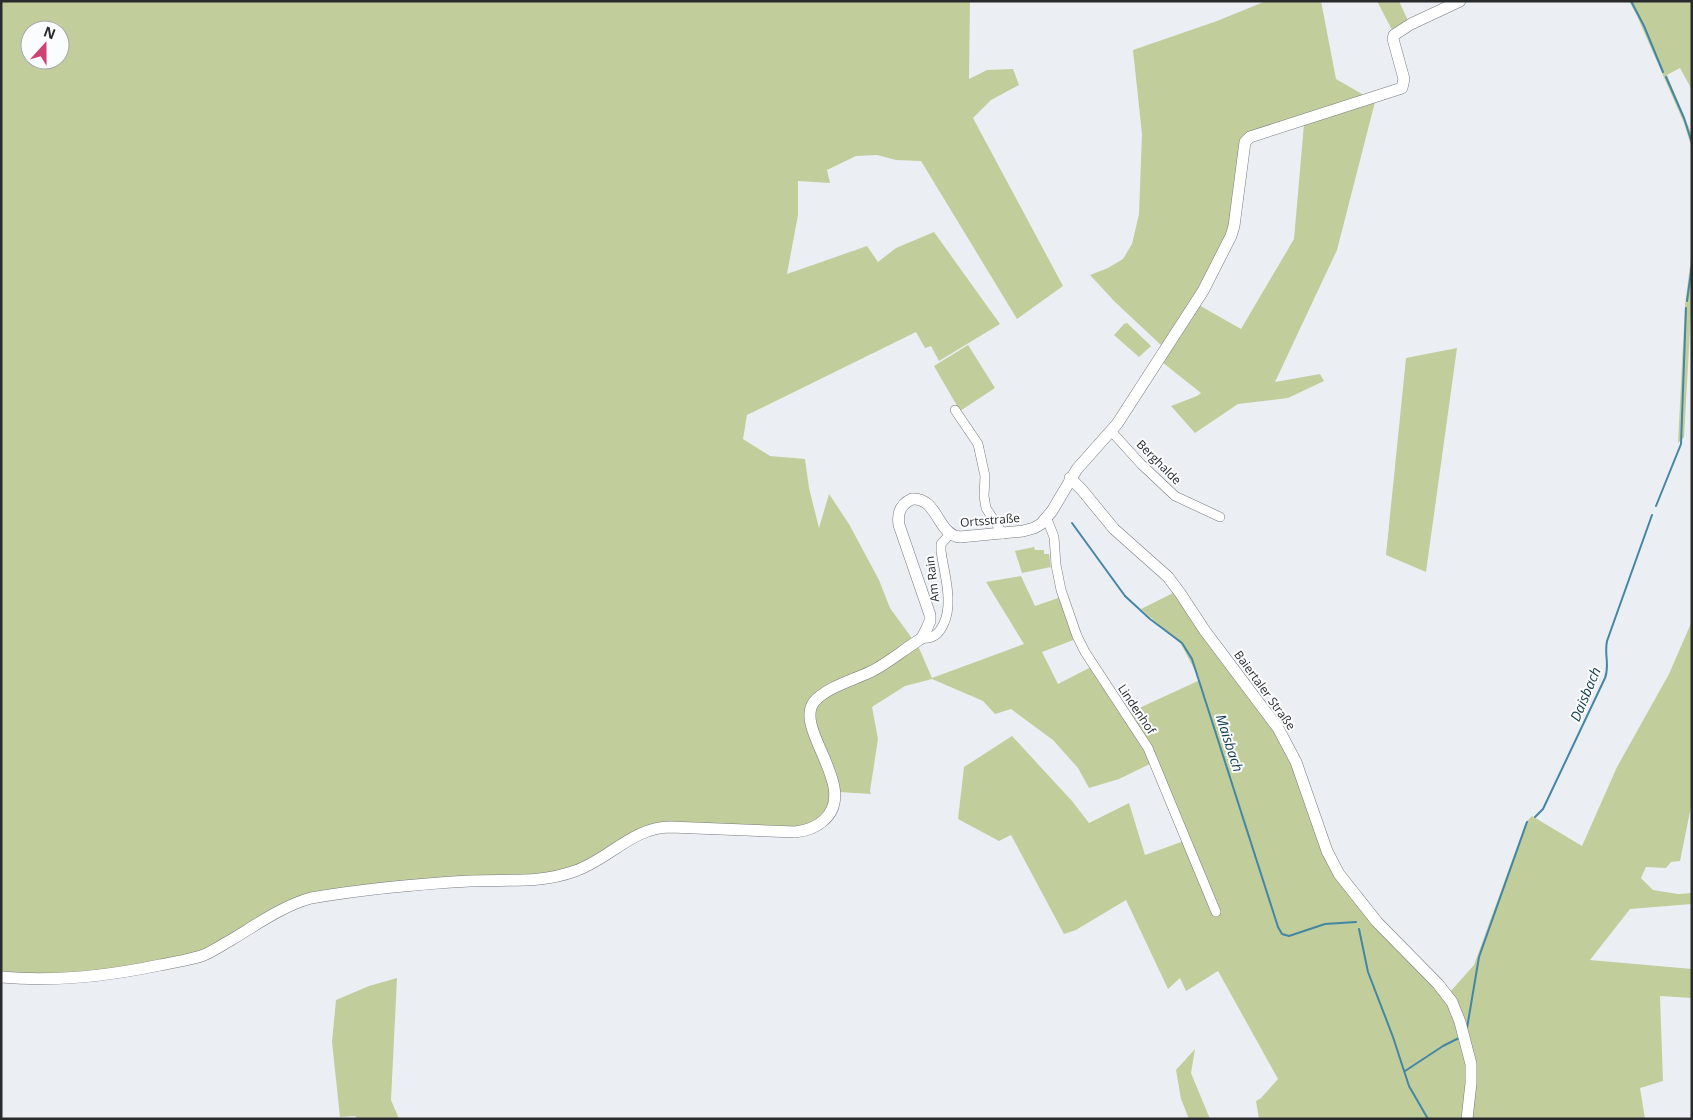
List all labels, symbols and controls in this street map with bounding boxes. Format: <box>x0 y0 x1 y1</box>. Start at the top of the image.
north arrow <box>20 20 70 70</box>
text: N <box>41 21 59 43</box>
street label: Berghalde <box>1133 436 1185 488</box>
street label: Ortsstraße <box>959 509 1021 531</box>
street label: Am Rain <box>921 555 943 603</box>
street label: Baiertaler Straße <box>1230 647 1300 733</box>
water label: Daisbach <box>1565 664 1605 724</box>
street label: Lindenhof <box>1114 681 1160 738</box>
water label: Maisbach <box>1212 712 1248 774</box>

